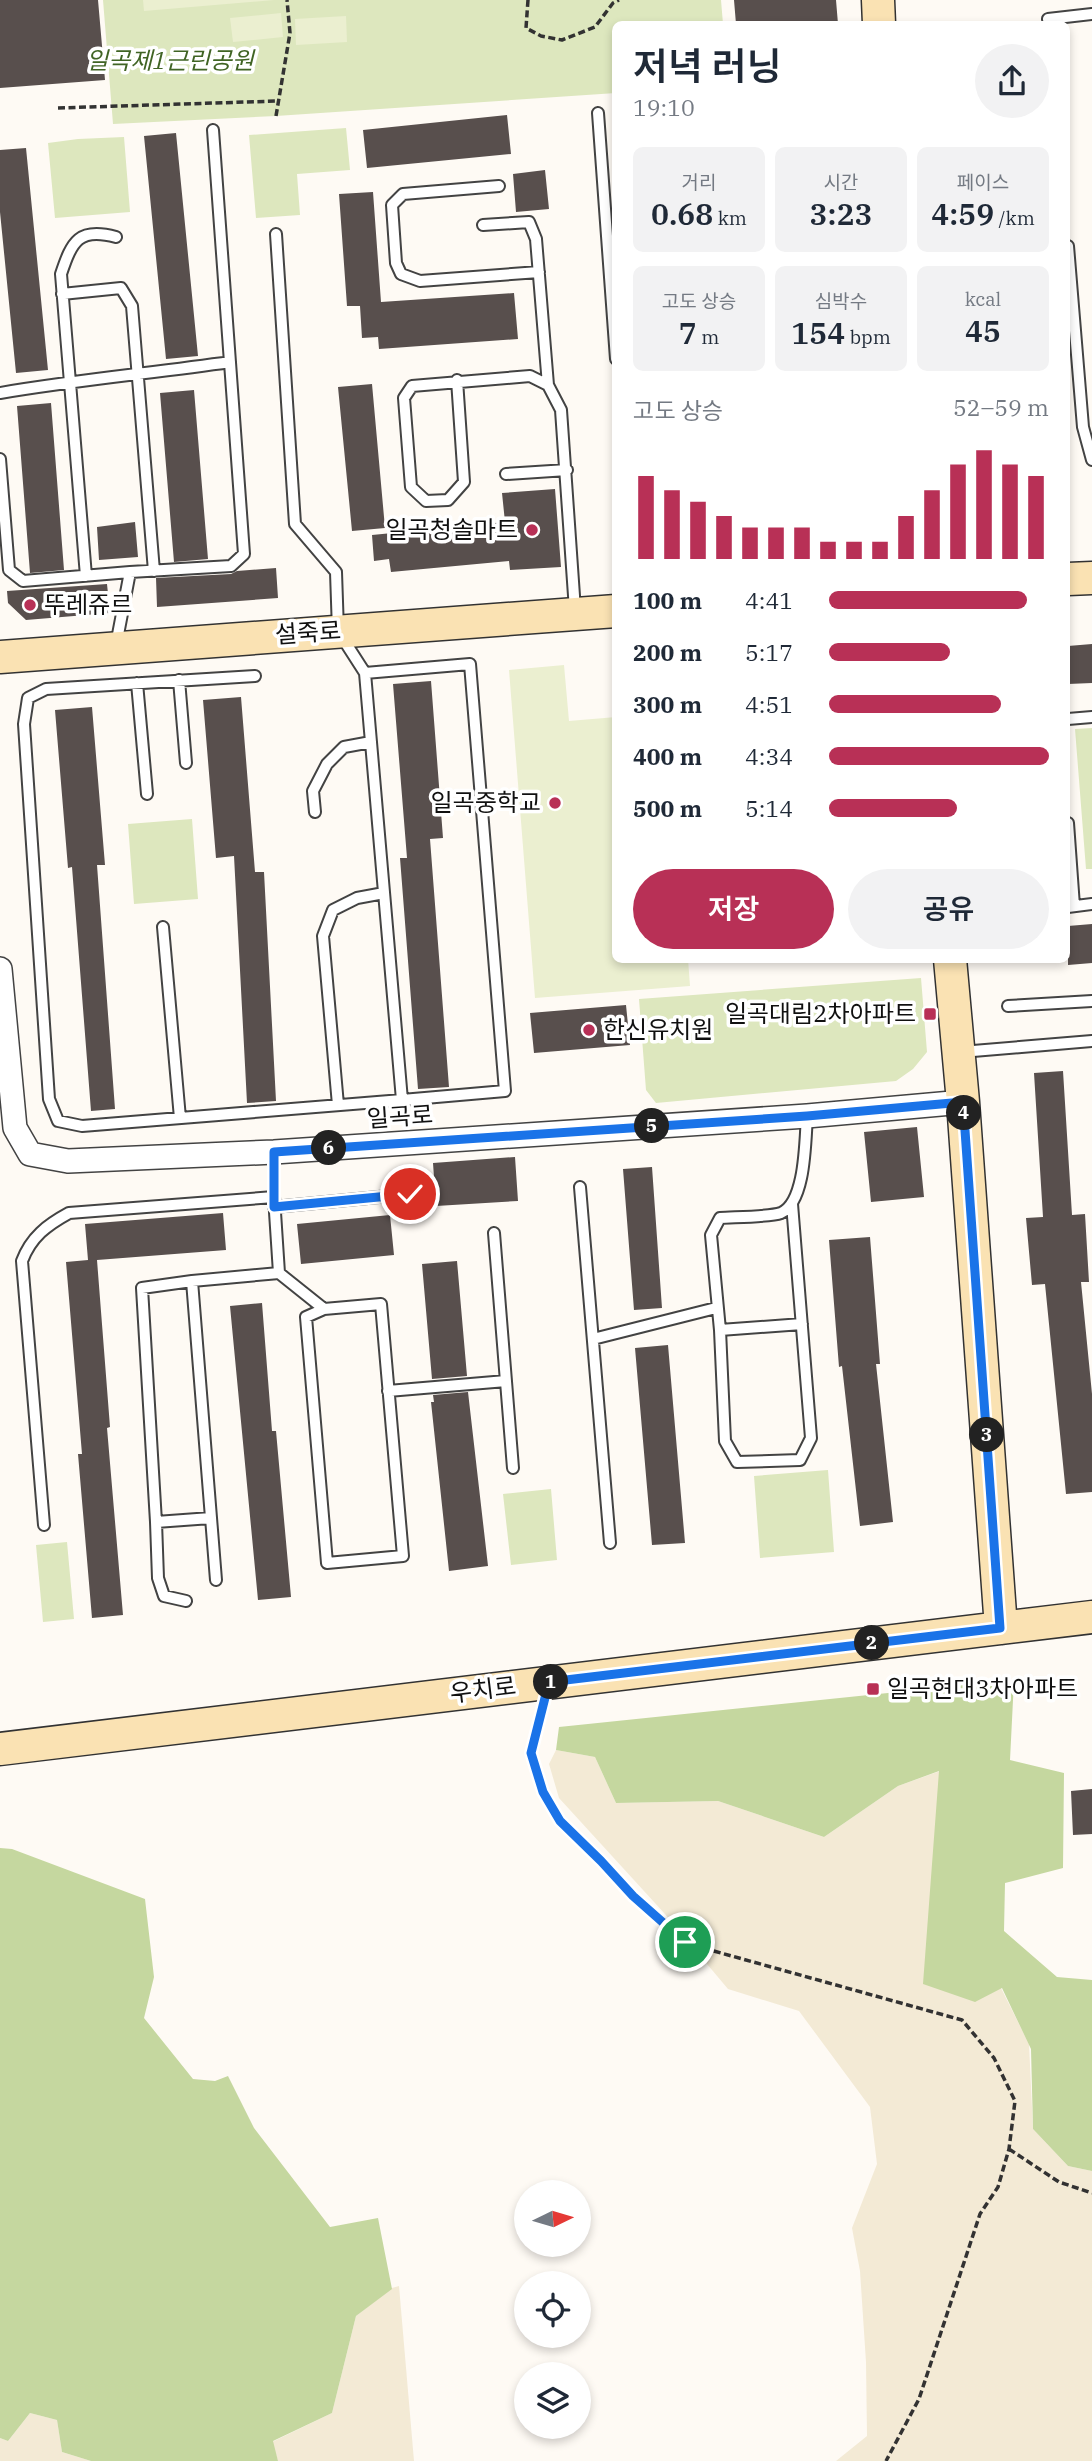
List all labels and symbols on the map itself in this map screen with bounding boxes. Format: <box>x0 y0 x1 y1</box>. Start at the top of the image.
park label: 일곡제1근린공원 <box>86 44 256 76</box>
place label: 일곡청솔마트 <box>386 513 518 545</box>
marker: 일곡청솔마트 <box>524 522 540 538</box>
place label: 뚜레쥬르 <box>44 588 132 620</box>
marker: 뚜레쥬르 <box>22 597 38 613</box>
street label: 설죽로 <box>274 614 342 650</box>
place label: 일곡중학교 <box>431 786 541 818</box>
marker: 일곡중학교 <box>547 795 563 811</box>
place label: 일곡대림2차아파트 <box>725 997 916 1029</box>
marker: 일곡대림2차아파트 <box>922 1006 938 1022</box>
place label: 한신유치원 <box>603 1013 713 1045</box>
marker: 한신유치원 <box>581 1022 597 1038</box>
pin: 4 <box>946 1096 982 1130</box>
street label: 일곡로 <box>366 1098 434 1134</box>
pin: 5 <box>634 1108 670 1144</box>
pin: 6 <box>312 1130 346 1166</box>
pin <box>380 1164 440 1224</box>
pin: 3 <box>970 1418 1004 1452</box>
pin: 2 <box>854 1626 890 1660</box>
pin: 1 <box>534 1664 568 1700</box>
street label: 우치로 <box>448 1669 518 1709</box>
place label: 일곡현대3차아파트 <box>887 1672 1078 1704</box>
marker: 일곡현대3차아파트 <box>865 1681 881 1697</box>
pin <box>655 1912 715 1972</box>
north arrow <box>514 2180 592 2258</box>

